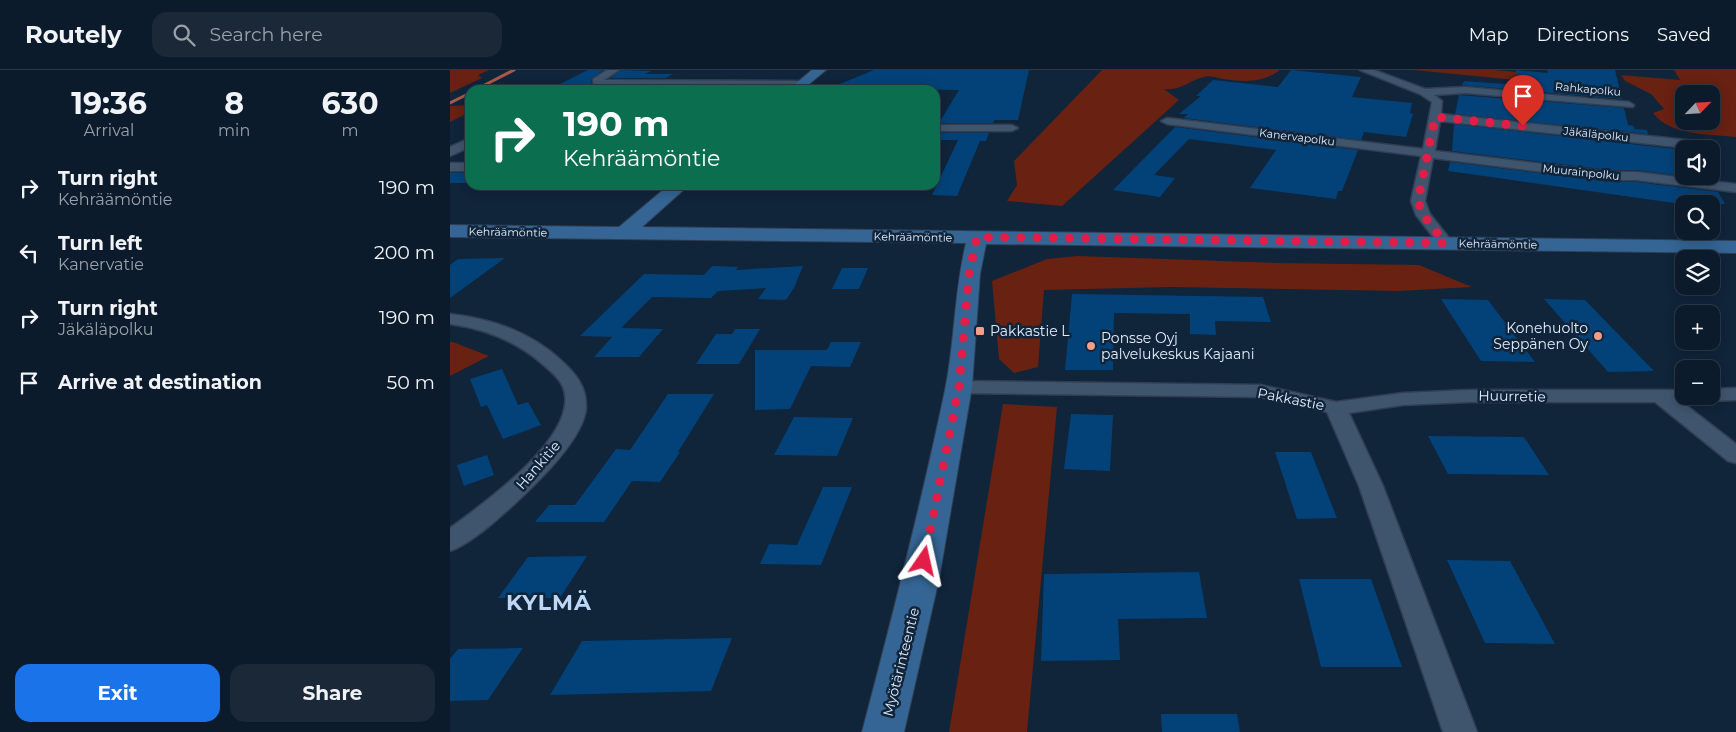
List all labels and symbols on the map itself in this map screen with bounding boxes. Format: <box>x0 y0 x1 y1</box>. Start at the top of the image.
pin <box>1502 75 1544 126</box>
street label: Rahkapolku <box>1555 79 1621 99</box>
north arrow <box>1675 85 1720 130</box>
street label: Jäkäläpolku <box>1562 124 1629 144</box>
street label: Kanervapolku <box>1258 125 1336 149</box>
street label: Muurainpolku <box>1542 161 1620 183</box>
street label: Kehräämöntie <box>469 224 548 240</box>
street label: Kehräämöntie <box>874 229 953 245</box>
street label: Kehräämöntie <box>1459 236 1538 252</box>
place label: Konehuolto Seppänen Oy <box>1493 319 1588 353</box>
place label: Pakkastie L <box>990 322 1070 340</box>
marker: Pakkastie L <box>974 325 986 337</box>
place label: Ponsse Oyj palvelukeskus Kajaani <box>1101 329 1255 363</box>
marker: Konehuolto Seppänen Oy <box>1592 330 1604 342</box>
marker: Ponsse Oyj palvelukeskus Kajaani <box>1085 340 1097 352</box>
street label: Pakkastie <box>1256 384 1326 414</box>
street label: Huurretie <box>1478 386 1546 406</box>
street label: Hankitie <box>512 437 564 493</box>
position arrow <box>897 534 949 586</box>
district label: KYLMÄ <box>506 589 592 616</box>
street label: Myötärinteentie <box>879 606 923 718</box>

